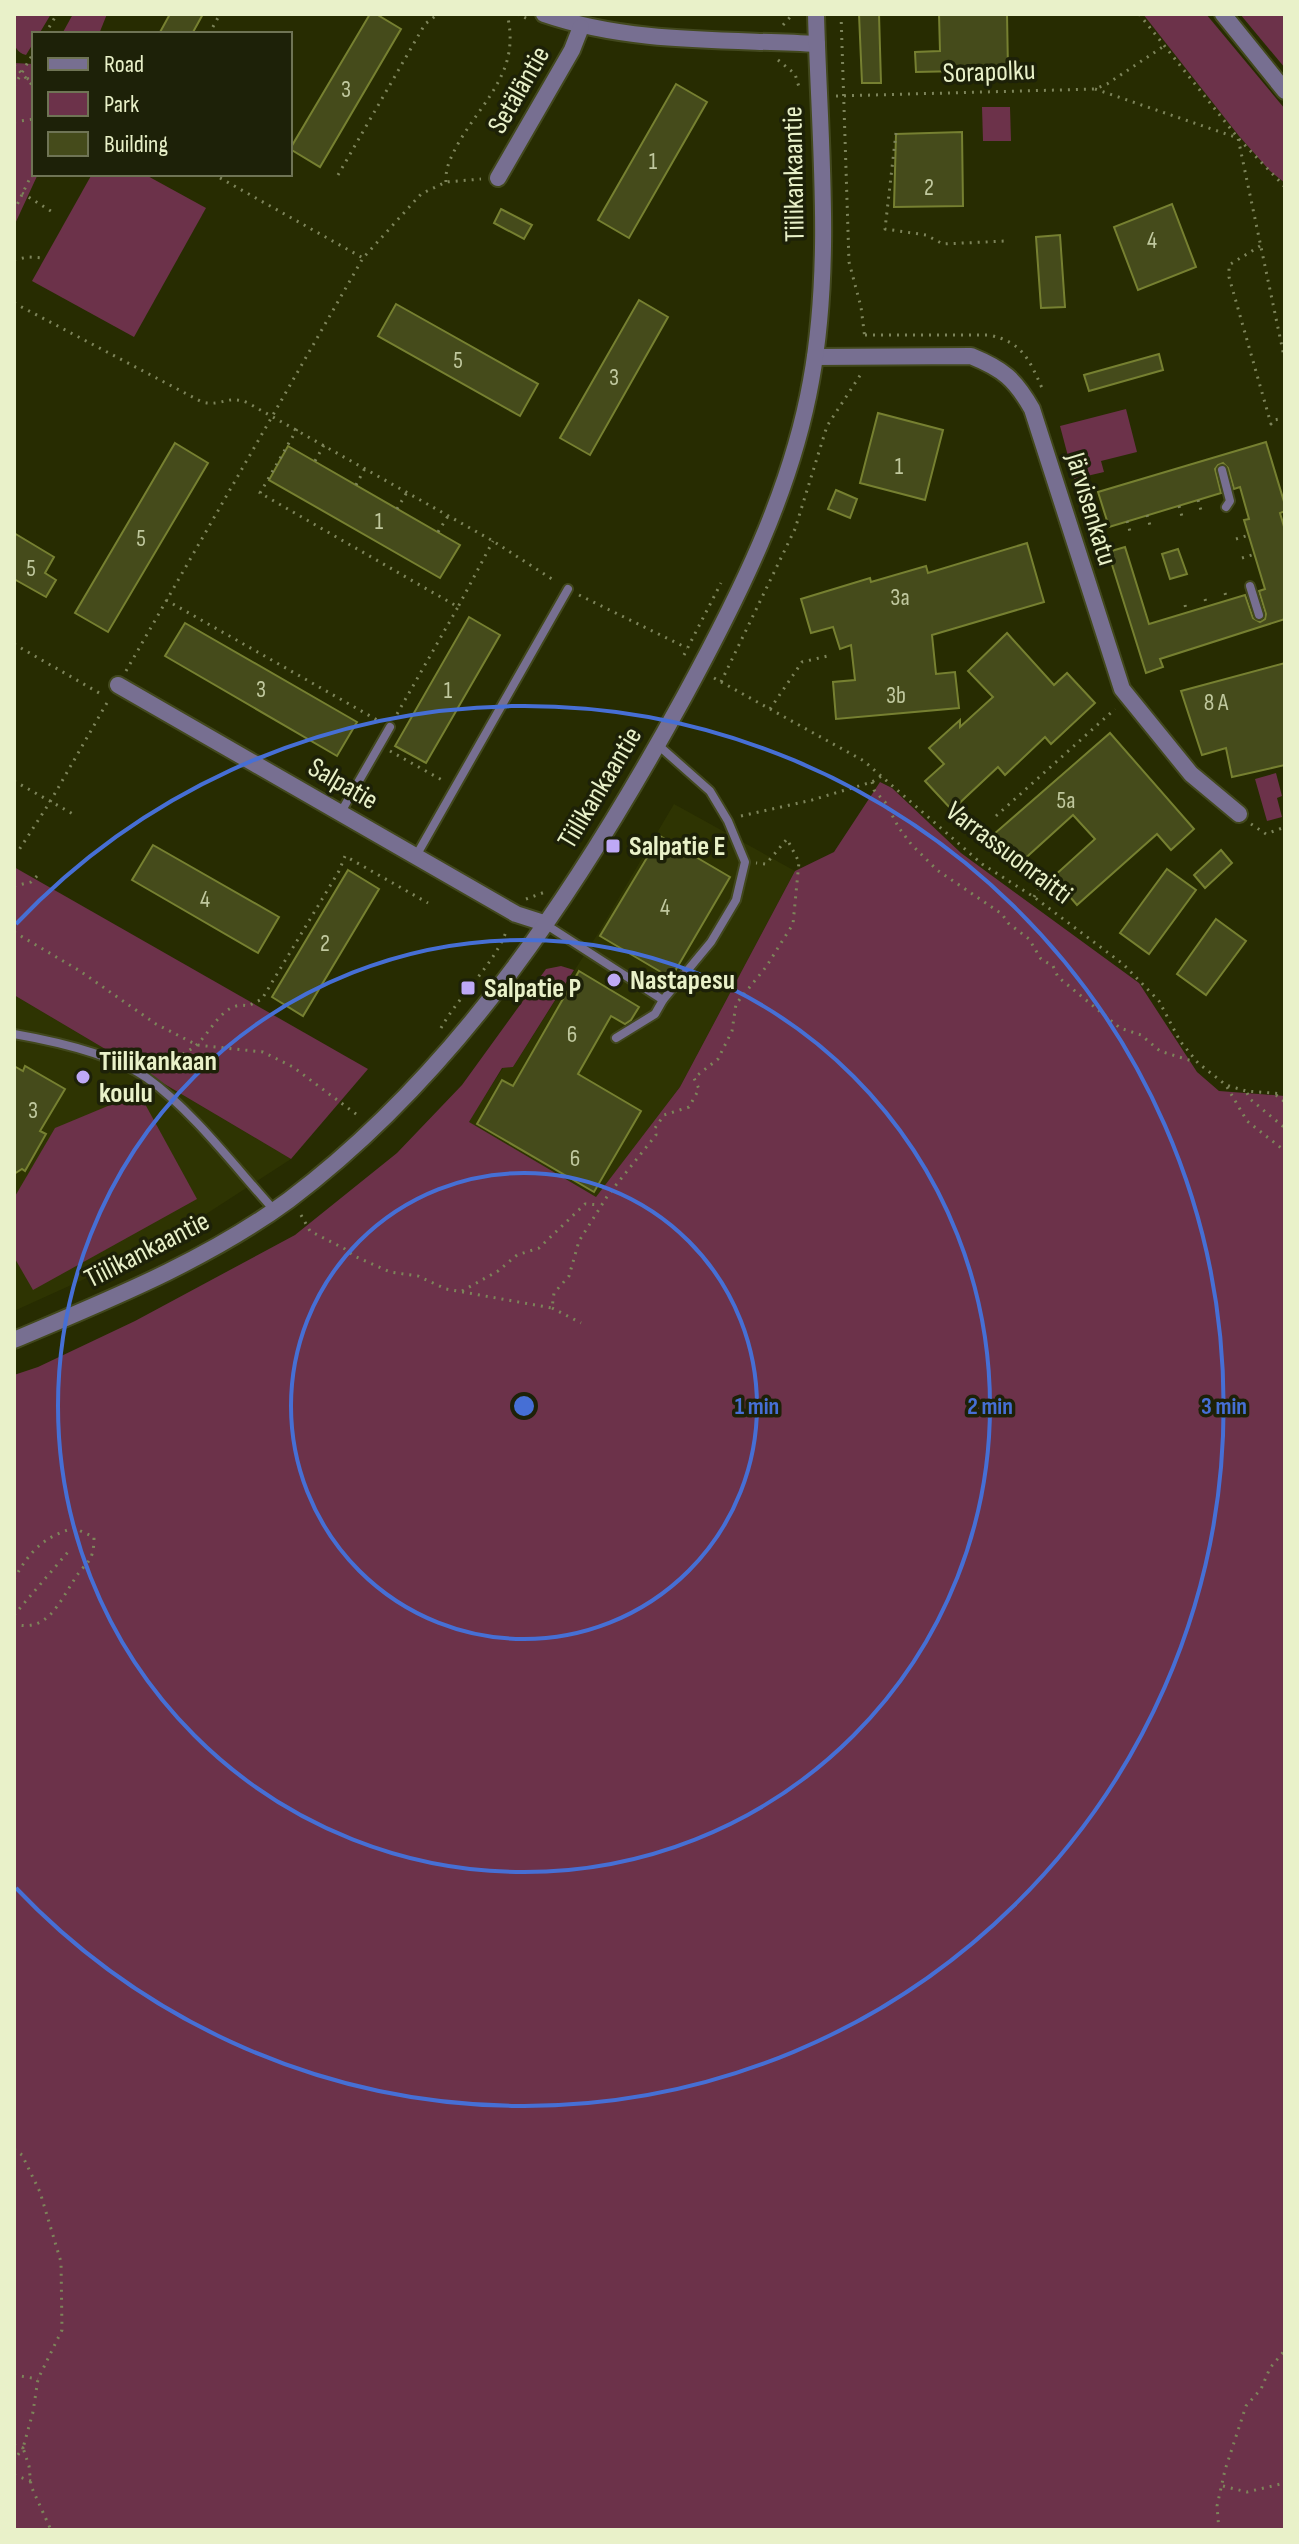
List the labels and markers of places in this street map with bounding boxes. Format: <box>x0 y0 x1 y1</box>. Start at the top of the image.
place label: Salpatie E <box>629 830 726 863</box>
marker: Salpatie E <box>604 837 622 855</box>
place label: Nastapesu <box>630 964 735 997</box>
marker: Nastapesu <box>605 971 623 989</box>
place label: Salpatie P <box>484 972 581 1005</box>
marker: Salpatie P <box>459 979 477 997</box>
place label: Tiilikankaan koulu <box>99 1045 217 1110</box>
marker: Tiilikankaan koulu <box>74 1068 92 1086</box>
centre of rings <box>510 1392 538 1420</box>

